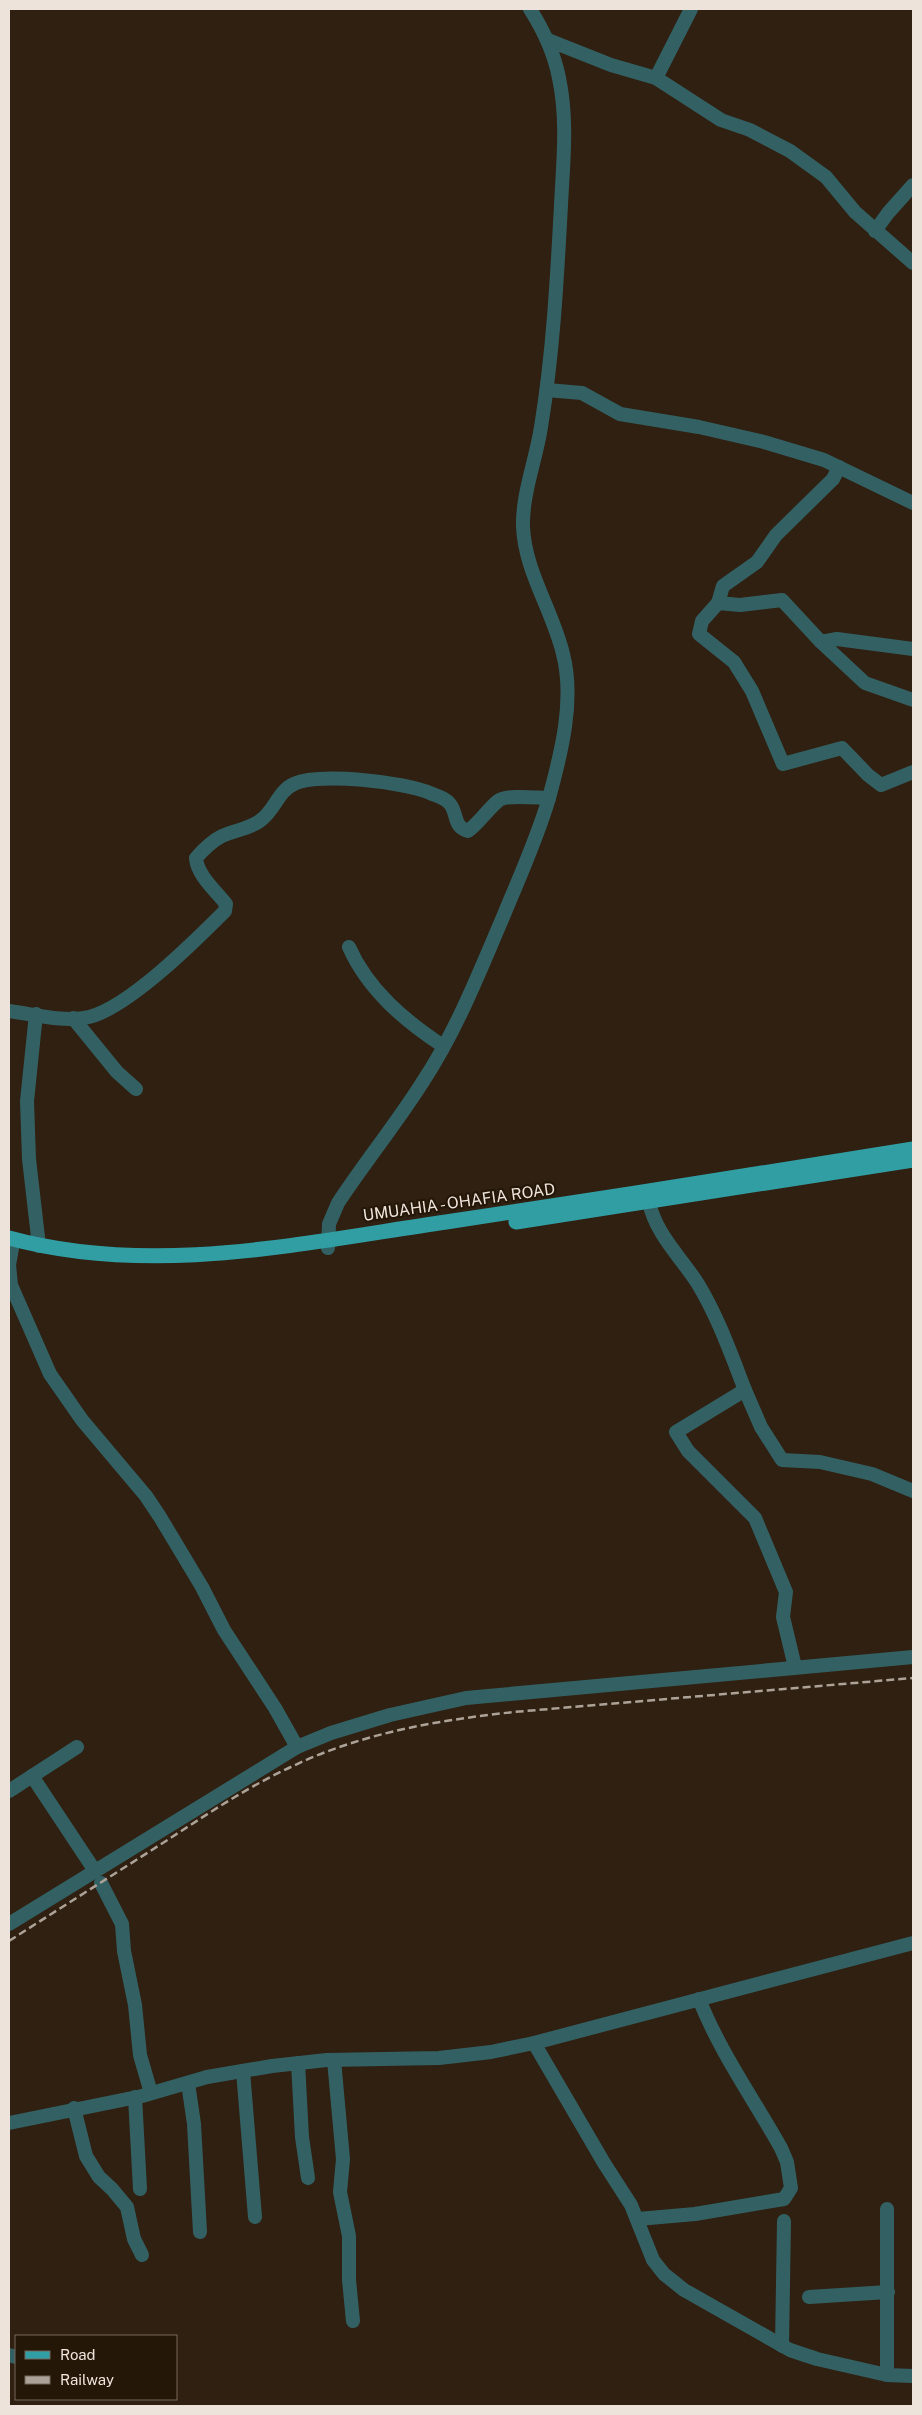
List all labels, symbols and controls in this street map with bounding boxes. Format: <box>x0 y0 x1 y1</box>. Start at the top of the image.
street label: UMUAHIA - OHAFIA ROAD <box>362 1179 556 1225</box>
legend <box>15 2335 178 2400</box>
text: Road <box>60 2346 96 2363</box>
text: Railway <box>60 2371 114 2388</box>

